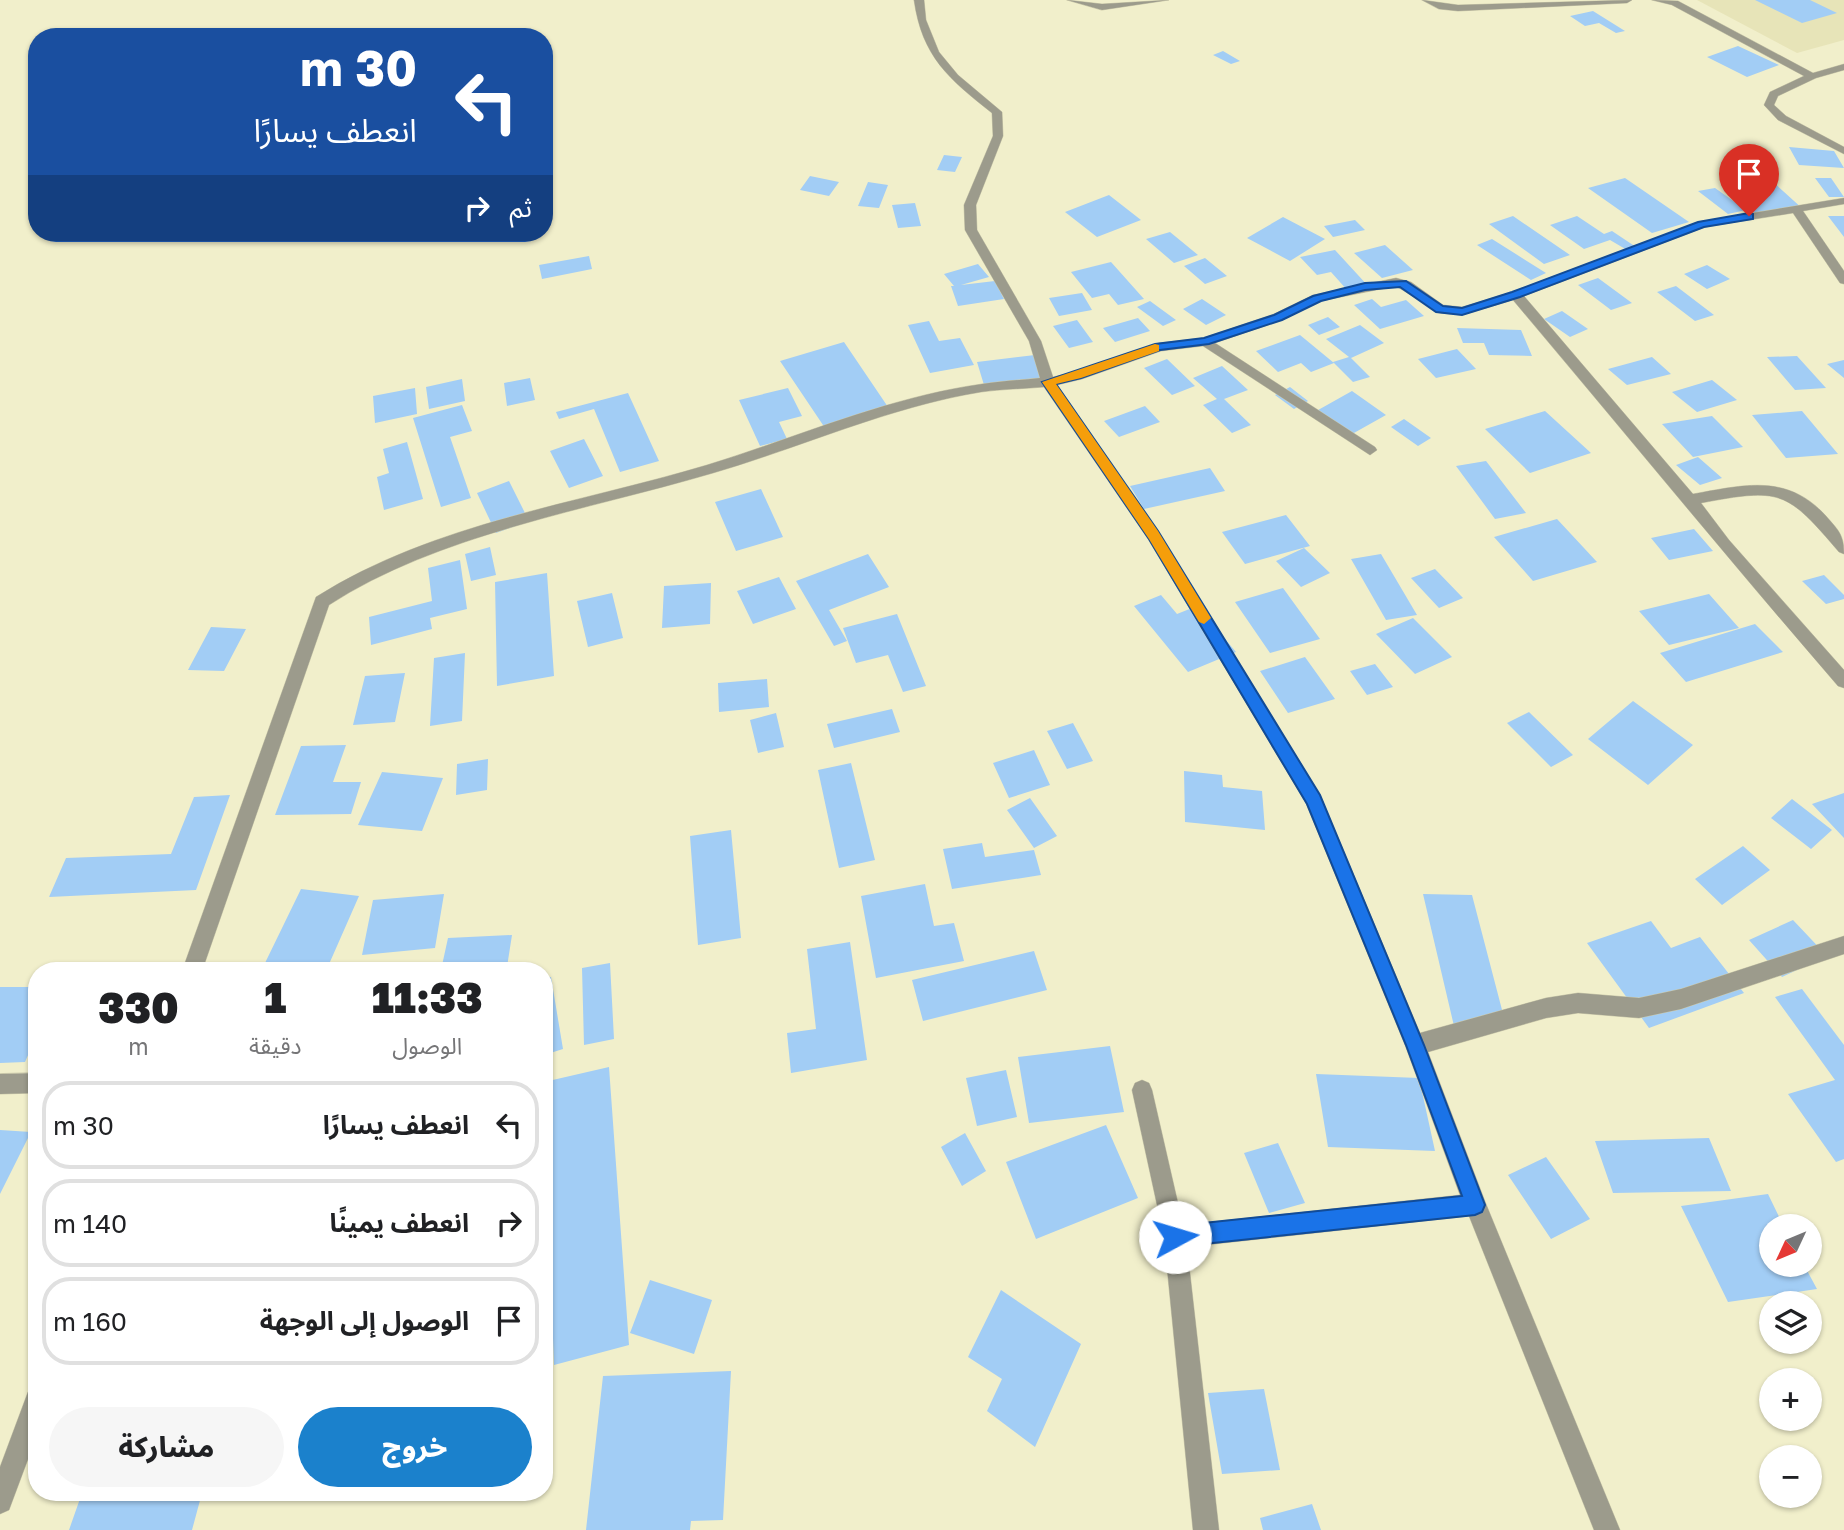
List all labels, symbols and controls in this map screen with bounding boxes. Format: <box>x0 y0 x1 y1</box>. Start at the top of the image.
text: 30 m <box>300 38 417 97</box>
icon: left <box>441 56 532 147</box>
text: انعطف يسارًا <box>254 111 417 149</box>
pin <box>1719 144 1779 216</box>
icon: arrive <box>1730 155 1768 193</box>
icon: right <box>458 189 496 227</box>
text: ثم <box>510 192 532 223</box>
text: 1 <box>264 972 286 1022</box>
text: 11:33 <box>372 972 483 1022</box>
text: 330 <box>98 982 179 1032</box>
text: دقيقة <box>249 1031 301 1059</box>
text: الوصول <box>392 1031 462 1059</box>
text: m <box>128 1032 149 1060</box>
icon: left <box>490 1106 528 1144</box>
text: انعطف يسارًا <box>323 1109 469 1140</box>
text: 30 m <box>53 1110 114 1141</box>
position arrow <box>1138 1200 1212 1274</box>
icon: right <box>490 1204 528 1242</box>
text: انعطف يمينًا <box>330 1207 469 1238</box>
text: 140 m <box>53 1208 127 1239</box>
north arrow <box>1759 1214 1822 1278</box>
map controls <box>1759 1214 1822 1508</box>
button: layers <box>1759 1291 1822 1354</box>
icon: arrive <box>490 1302 528 1340</box>
text: الوصول إلى الوجهة <box>260 1305 469 1336</box>
text: 160 m <box>53 1306 127 1337</box>
button: + <box>1759 1368 1822 1431</box>
button: مشاركة <box>49 1407 284 1487</box>
button: خروج <box>298 1407 532 1487</box>
button: − <box>1759 1445 1822 1508</box>

